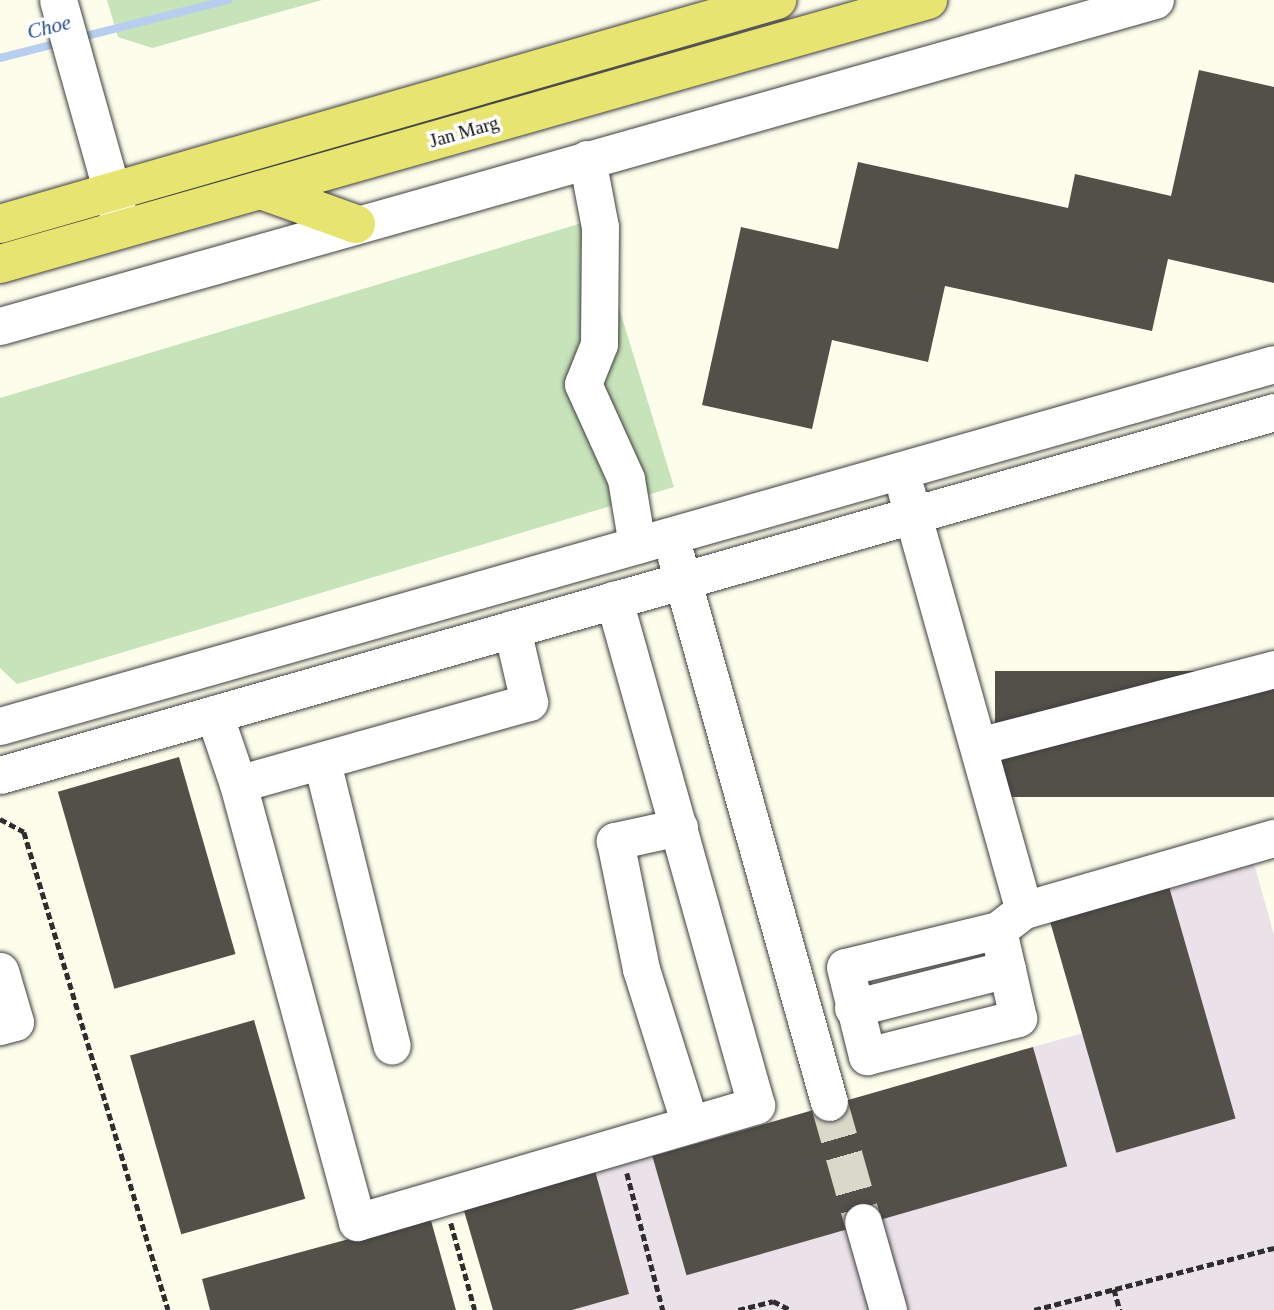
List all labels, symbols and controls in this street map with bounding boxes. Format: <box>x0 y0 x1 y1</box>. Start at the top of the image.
water label: Choe <box>24 9 74 45</box>
street label: Jan Marg <box>427 111 501 153</box>

